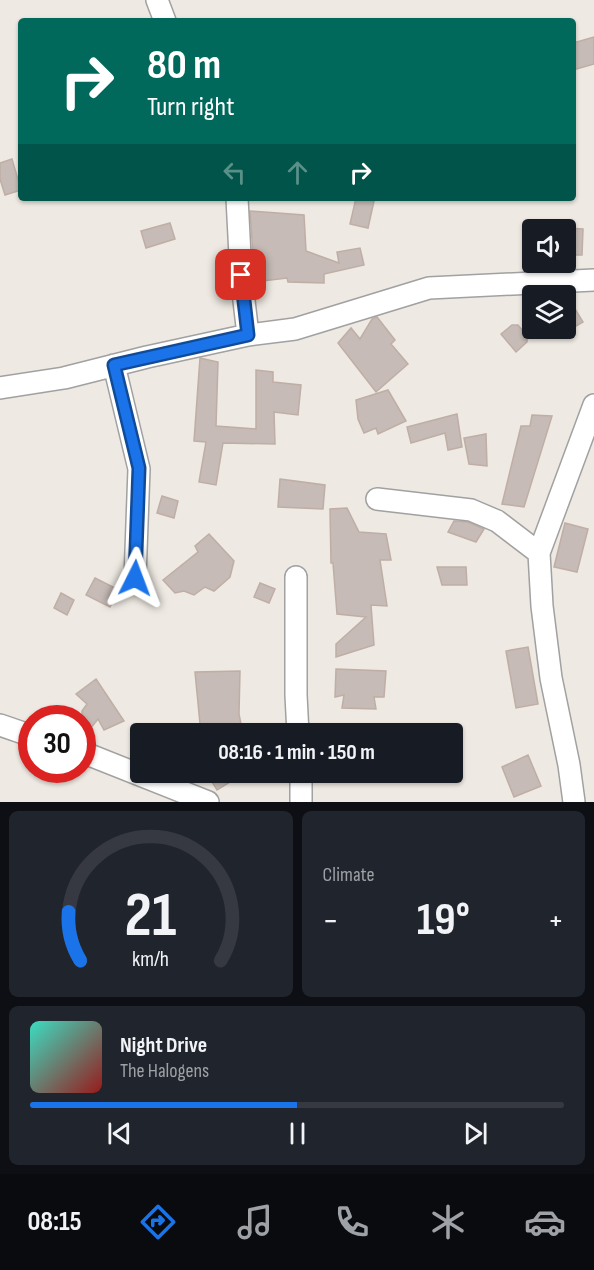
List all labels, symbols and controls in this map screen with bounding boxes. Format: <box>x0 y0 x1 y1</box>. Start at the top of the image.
text: 80 m <box>147 40 221 91</box>
icon: right <box>48 42 126 120</box>
text: Turn right <box>147 91 234 123</box>
icon: left <box>218 156 251 189</box>
icon: ahead <box>281 156 314 189</box>
icon: right <box>344 156 377 189</box>
map controls <box>522 219 576 339</box>
button: sound <box>522 219 576 273</box>
pin <box>215 249 266 300</box>
icon: arrive <box>224 258 257 291</box>
button: layers <box>522 285 576 339</box>
position arrow <box>103 546 167 610</box>
speed limit sign: 30 <box>18 705 96 783</box>
text: 08:16 · 1 min · 150 m <box>218 739 375 766</box>
text: Climate <box>323 863 375 887</box>
text: 21 <box>125 879 177 954</box>
text: 19° <box>417 893 470 948</box>
text: − <box>323 901 339 941</box>
text: + <box>548 901 564 941</box>
text: km/h <box>132 947 169 972</box>
text: Night Drive <box>120 1032 207 1059</box>
text: The Halogens <box>120 1059 209 1083</box>
icon: previous <box>103 1117 136 1150</box>
icon: pause <box>281 1117 314 1150</box>
icon: next <box>459 1117 492 1150</box>
icon: directions <box>137 1201 179 1243</box>
icon: music <box>234 1201 276 1243</box>
icon: phone <box>331 1201 373 1243</box>
icon: climate <box>427 1201 469 1243</box>
icon: car <box>524 1201 566 1243</box>
text: 08:15 <box>27 1206 82 1238</box>

